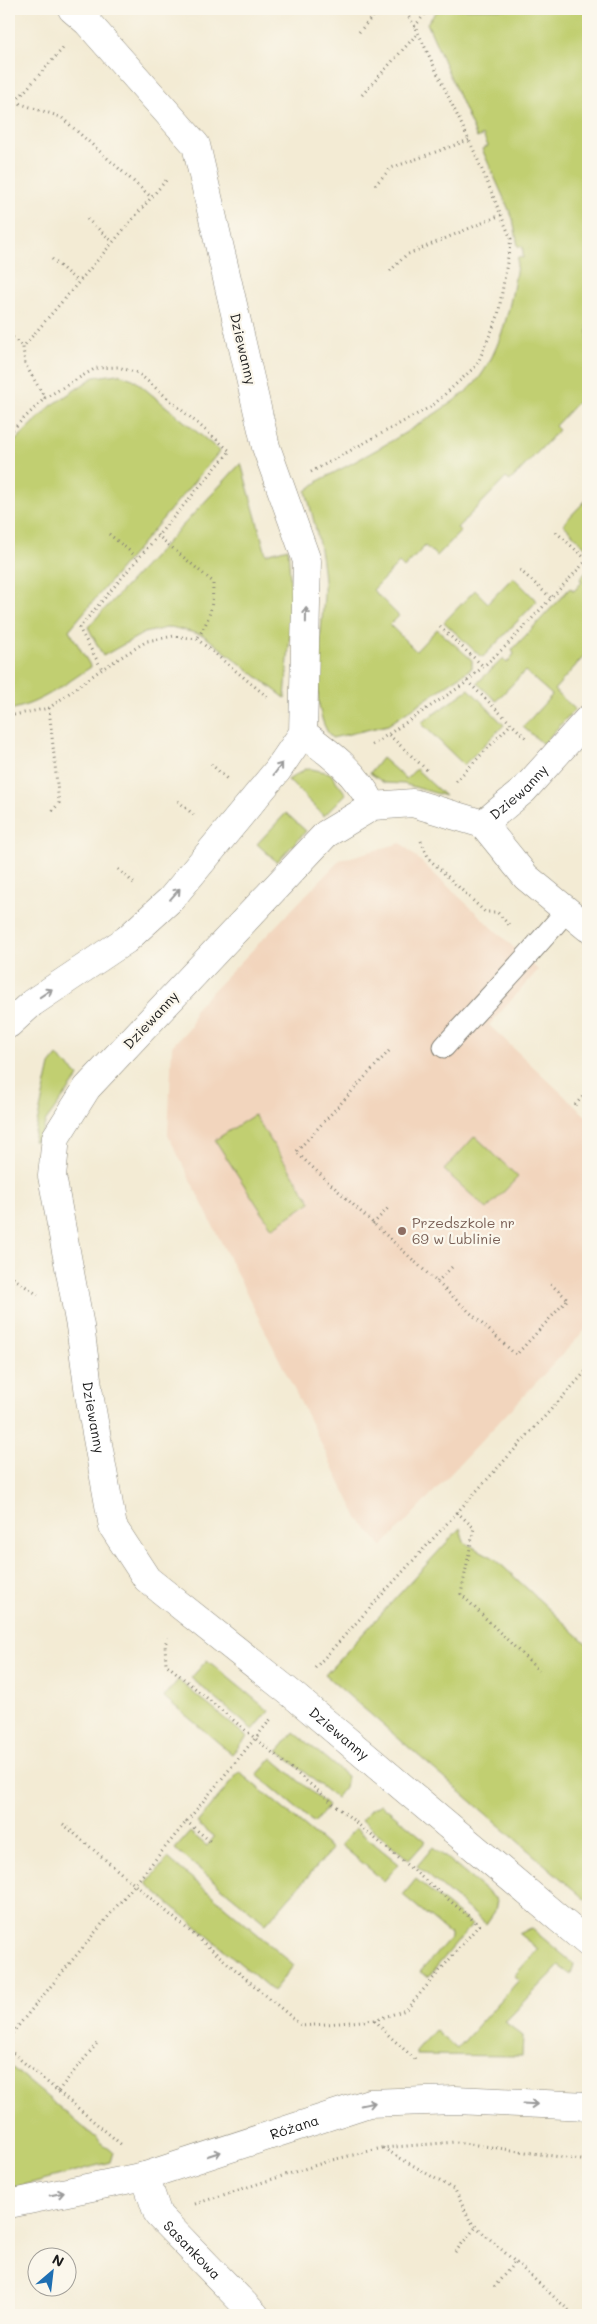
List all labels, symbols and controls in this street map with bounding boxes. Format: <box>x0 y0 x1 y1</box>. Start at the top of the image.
street label: Dziewanny <box>226 311 261 386</box>
one-way arrow <box>301 607 311 623</box>
street label: Dziewanny <box>486 760 552 824</box>
one-way arrow <box>273 762 283 776</box>
one-way arrow <box>169 888 180 901</box>
street label: Dziewanny <box>119 987 182 1053</box>
one-way arrow <box>39 988 53 998</box>
place label: Przedszkole nr 69 w Lublinie <box>412 1213 515 1248</box>
marker: Przedszkole nr 69 w Lublinie <box>396 1225 408 1237</box>
street label: Dziewanny <box>78 1380 110 1455</box>
street label: Dziewanny <box>305 1703 373 1764</box>
one-way arrow <box>360 2099 376 2108</box>
one-way arrow <box>522 2099 538 2108</box>
street label: Różana <box>267 2110 321 2144</box>
one-way arrow <box>205 2149 221 2158</box>
one-way arrow <box>48 2189 64 2199</box>
street label: Sasankowa <box>159 2216 225 2283</box>
north arrow <box>28 2246 78 2296</box>
text: N <box>49 2249 67 2271</box>

